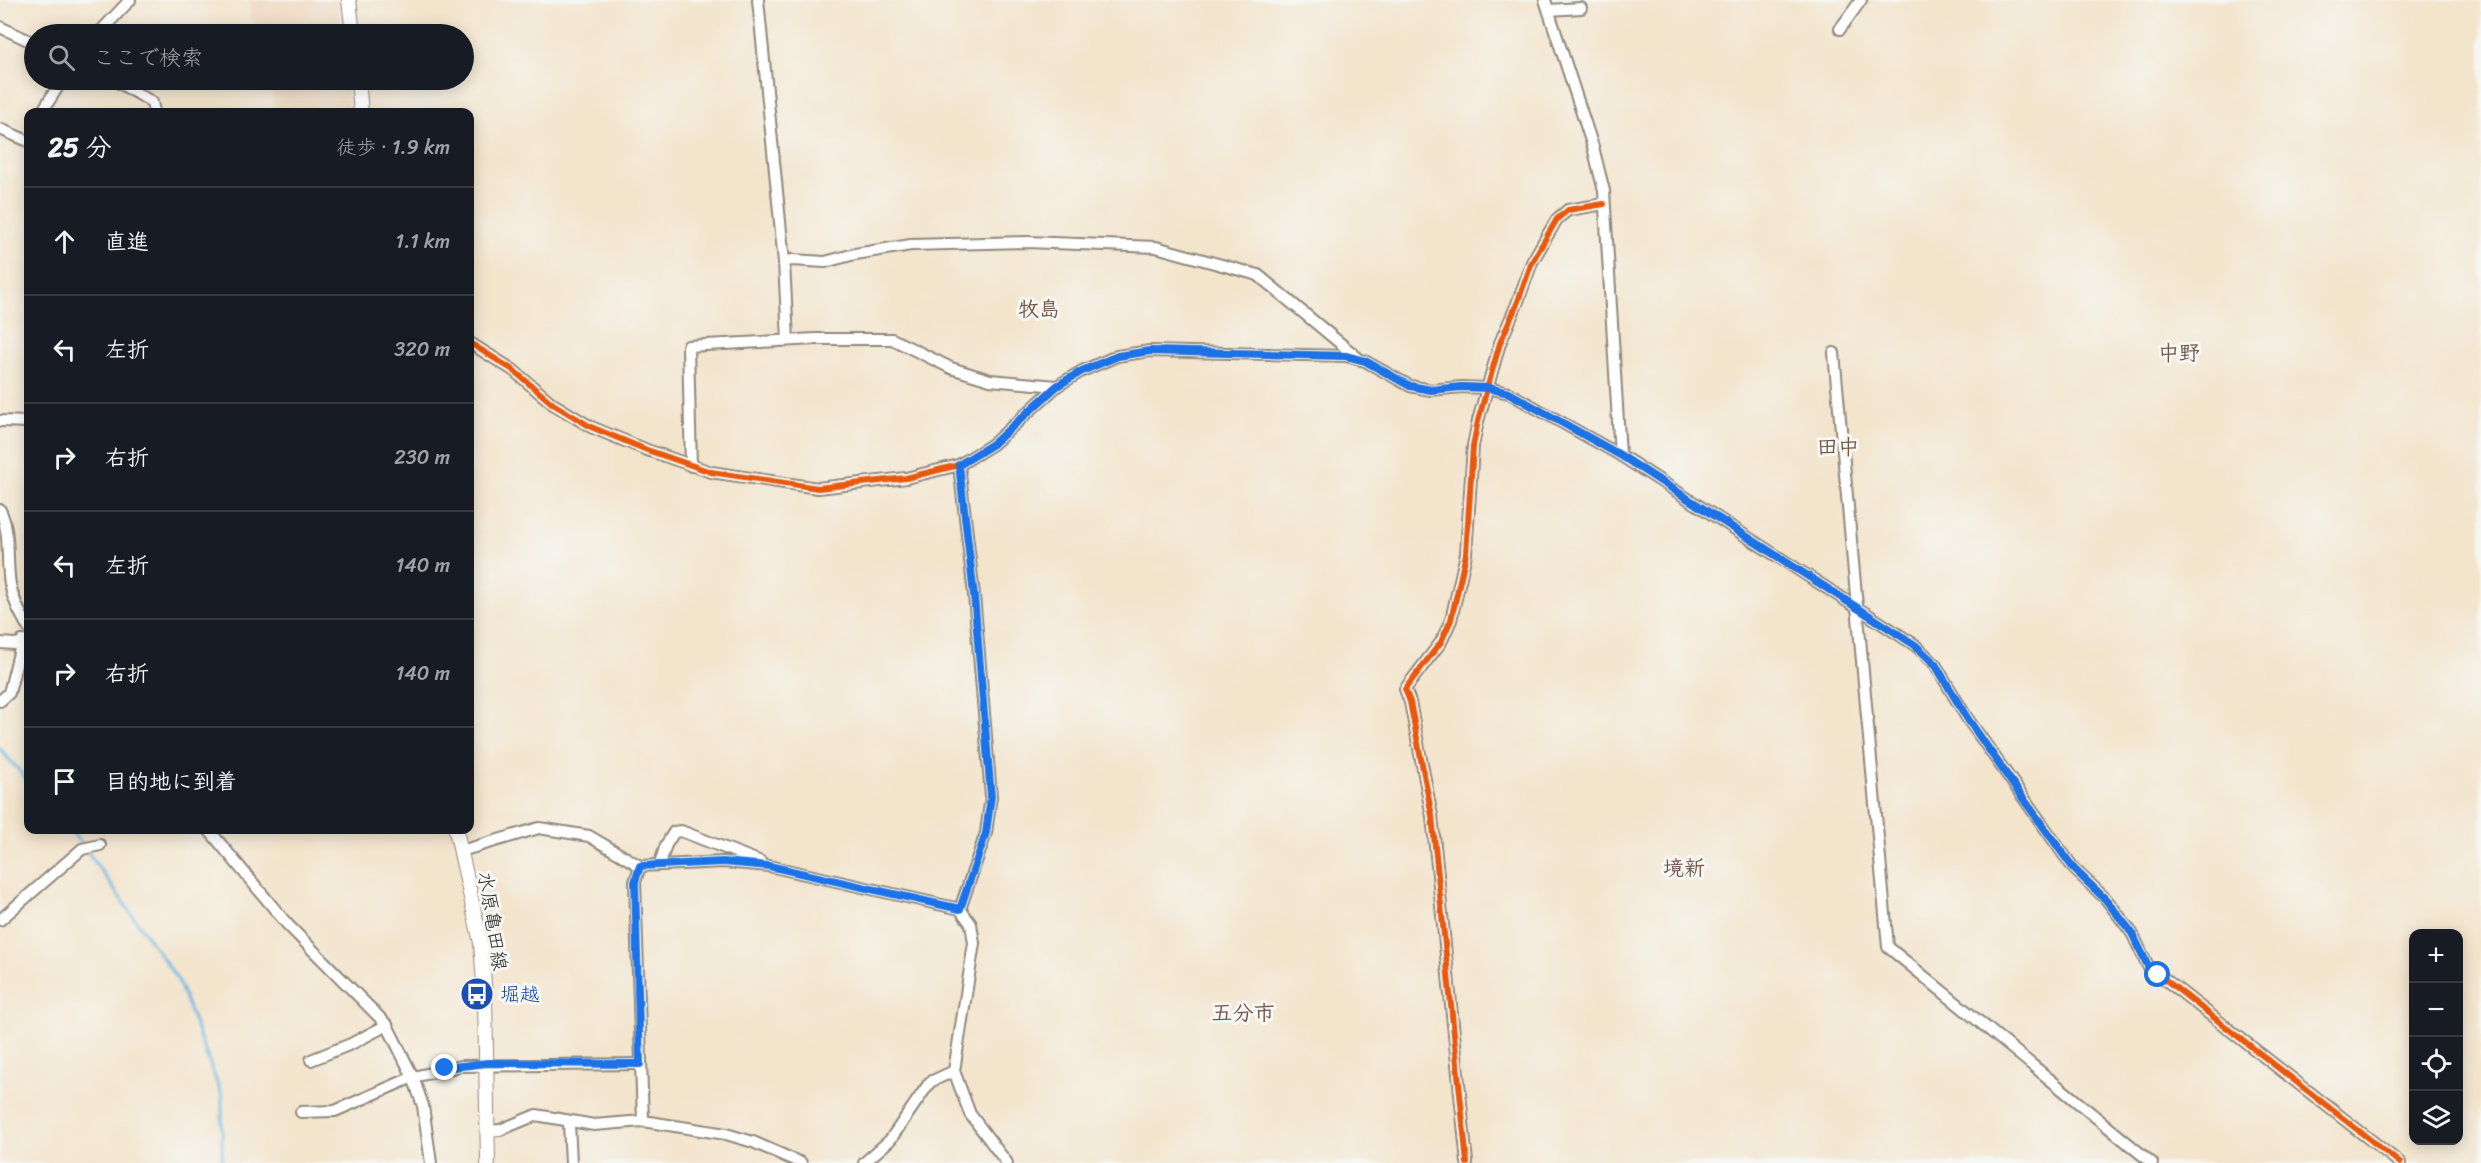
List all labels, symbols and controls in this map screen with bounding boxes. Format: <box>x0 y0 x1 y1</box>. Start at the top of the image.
search box <box>24 24 474 90</box>
text: ここで検索 <box>93 38 203 77</box>
icon: search <box>45 41 78 74</box>
text: 25 分 <box>48 124 112 170</box>
text: 徒歩 · 1.9 km <box>336 130 450 165</box>
text: 直進 <box>105 222 149 261</box>
text: 1.1 km <box>396 224 450 259</box>
icon: ahead <box>48 225 81 258</box>
district label: 牧島 <box>1018 290 1060 328</box>
text: 左折 <box>105 330 149 369</box>
text: 320 m <box>394 332 450 367</box>
icon: left <box>48 333 81 366</box>
district label: 中野 <box>2158 334 2200 372</box>
district label: 田中 <box>1817 428 1859 466</box>
text: 右折 <box>105 438 149 477</box>
text: 230 m <box>394 440 450 475</box>
icon: right <box>48 441 81 474</box>
text: 左折 <box>105 546 149 585</box>
text: 140 m <box>396 548 450 583</box>
icon: left <box>48 549 81 582</box>
text: 右折 <box>105 654 149 693</box>
text: 140 m <box>396 656 450 691</box>
icon: right <box>48 657 81 690</box>
text: 目的地に到着 <box>105 762 237 801</box>
icon: arrive <box>48 765 81 798</box>
district label: 境新 <box>1663 849 1705 887</box>
street label: 水原亀田線 <box>467 869 518 973</box>
map controls <box>2409 929 2463 1145</box>
button: + <box>2409 929 2463 983</box>
route start <box>2144 961 2170 987</box>
bus stop icon: 堀越 <box>459 976 495 1012</box>
place label: 堀越 <box>500 977 540 1012</box>
button: − <box>2409 983 2463 1037</box>
district label: 五分市 <box>1212 994 1275 1032</box>
button: locate <box>2409 1037 2463 1091</box>
route end <box>431 1054 457 1080</box>
button: layers <box>2409 1091 2463 1145</box>

